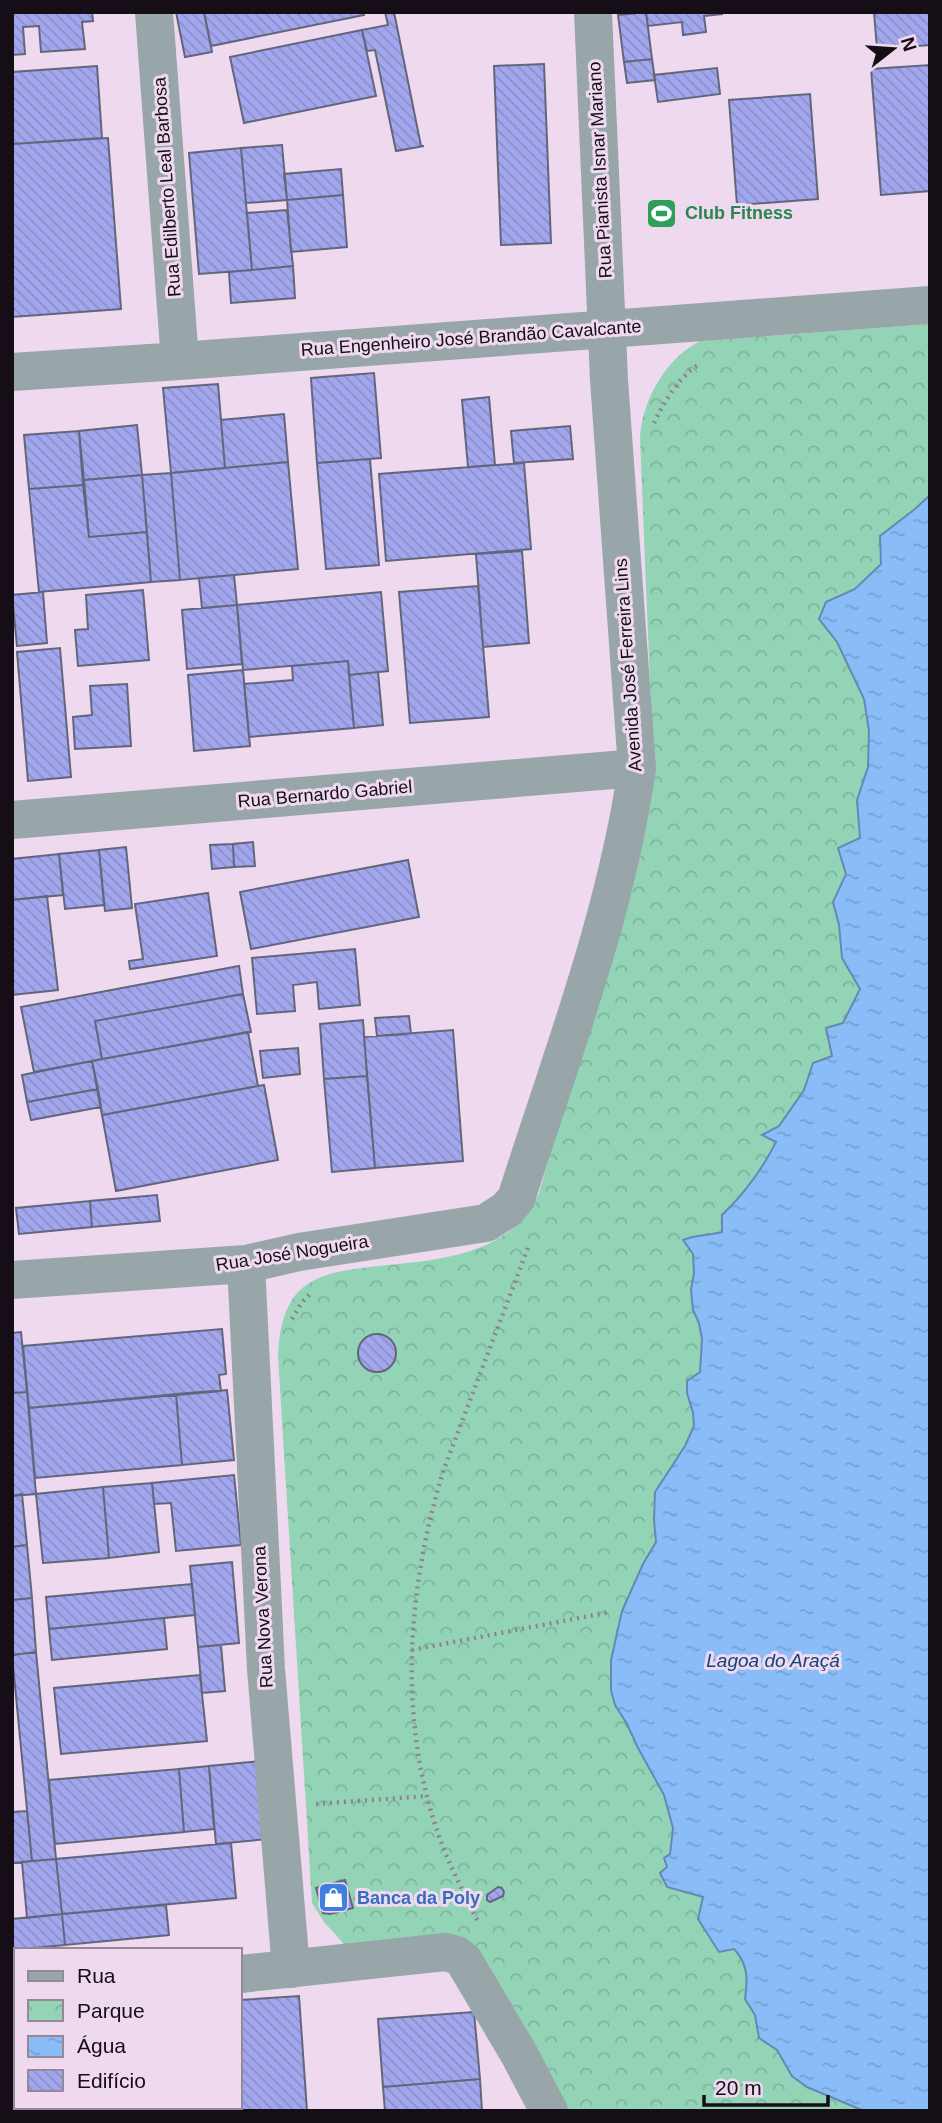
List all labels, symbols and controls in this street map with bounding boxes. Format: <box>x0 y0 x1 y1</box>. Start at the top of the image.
north arrow <box>858 14 928 84</box>
text: N <box>897 35 921 54</box>
street label: Rua Pianista Isnar Mariano <box>584 61 616 279</box>
street label: Rua Edilberto Leal Barbosa <box>149 76 185 297</box>
sports icon: Club Fitness <box>645 196 679 230</box>
place label: Club Fitness <box>685 203 793 223</box>
street label: Rua Engenheiro José Brandão Cavalcante <box>300 316 642 360</box>
street label: Avenida José Ferreira Lins <box>611 558 645 772</box>
street label: Rua Bernardo Gabriel <box>237 776 413 812</box>
street label: Rua José Nogueira <box>214 1231 371 1275</box>
street label: Rua Nova Verona <box>249 1545 277 1688</box>
water label: Lagoa do Araçá <box>706 1650 840 1671</box>
shop icon: Banca da Poly <box>317 1881 351 1915</box>
place label: Banca da Poly <box>357 1888 480 1908</box>
legend <box>14 1948 242 2109</box>
text: Rua <box>77 1964 116 1987</box>
text: Parque <box>77 1999 145 2022</box>
text: Água <box>77 2034 126 2057</box>
scale bar <box>704 2064 828 2108</box>
text: Edifício <box>77 2069 146 2092</box>
text: 20 m <box>715 2076 762 2099</box>

